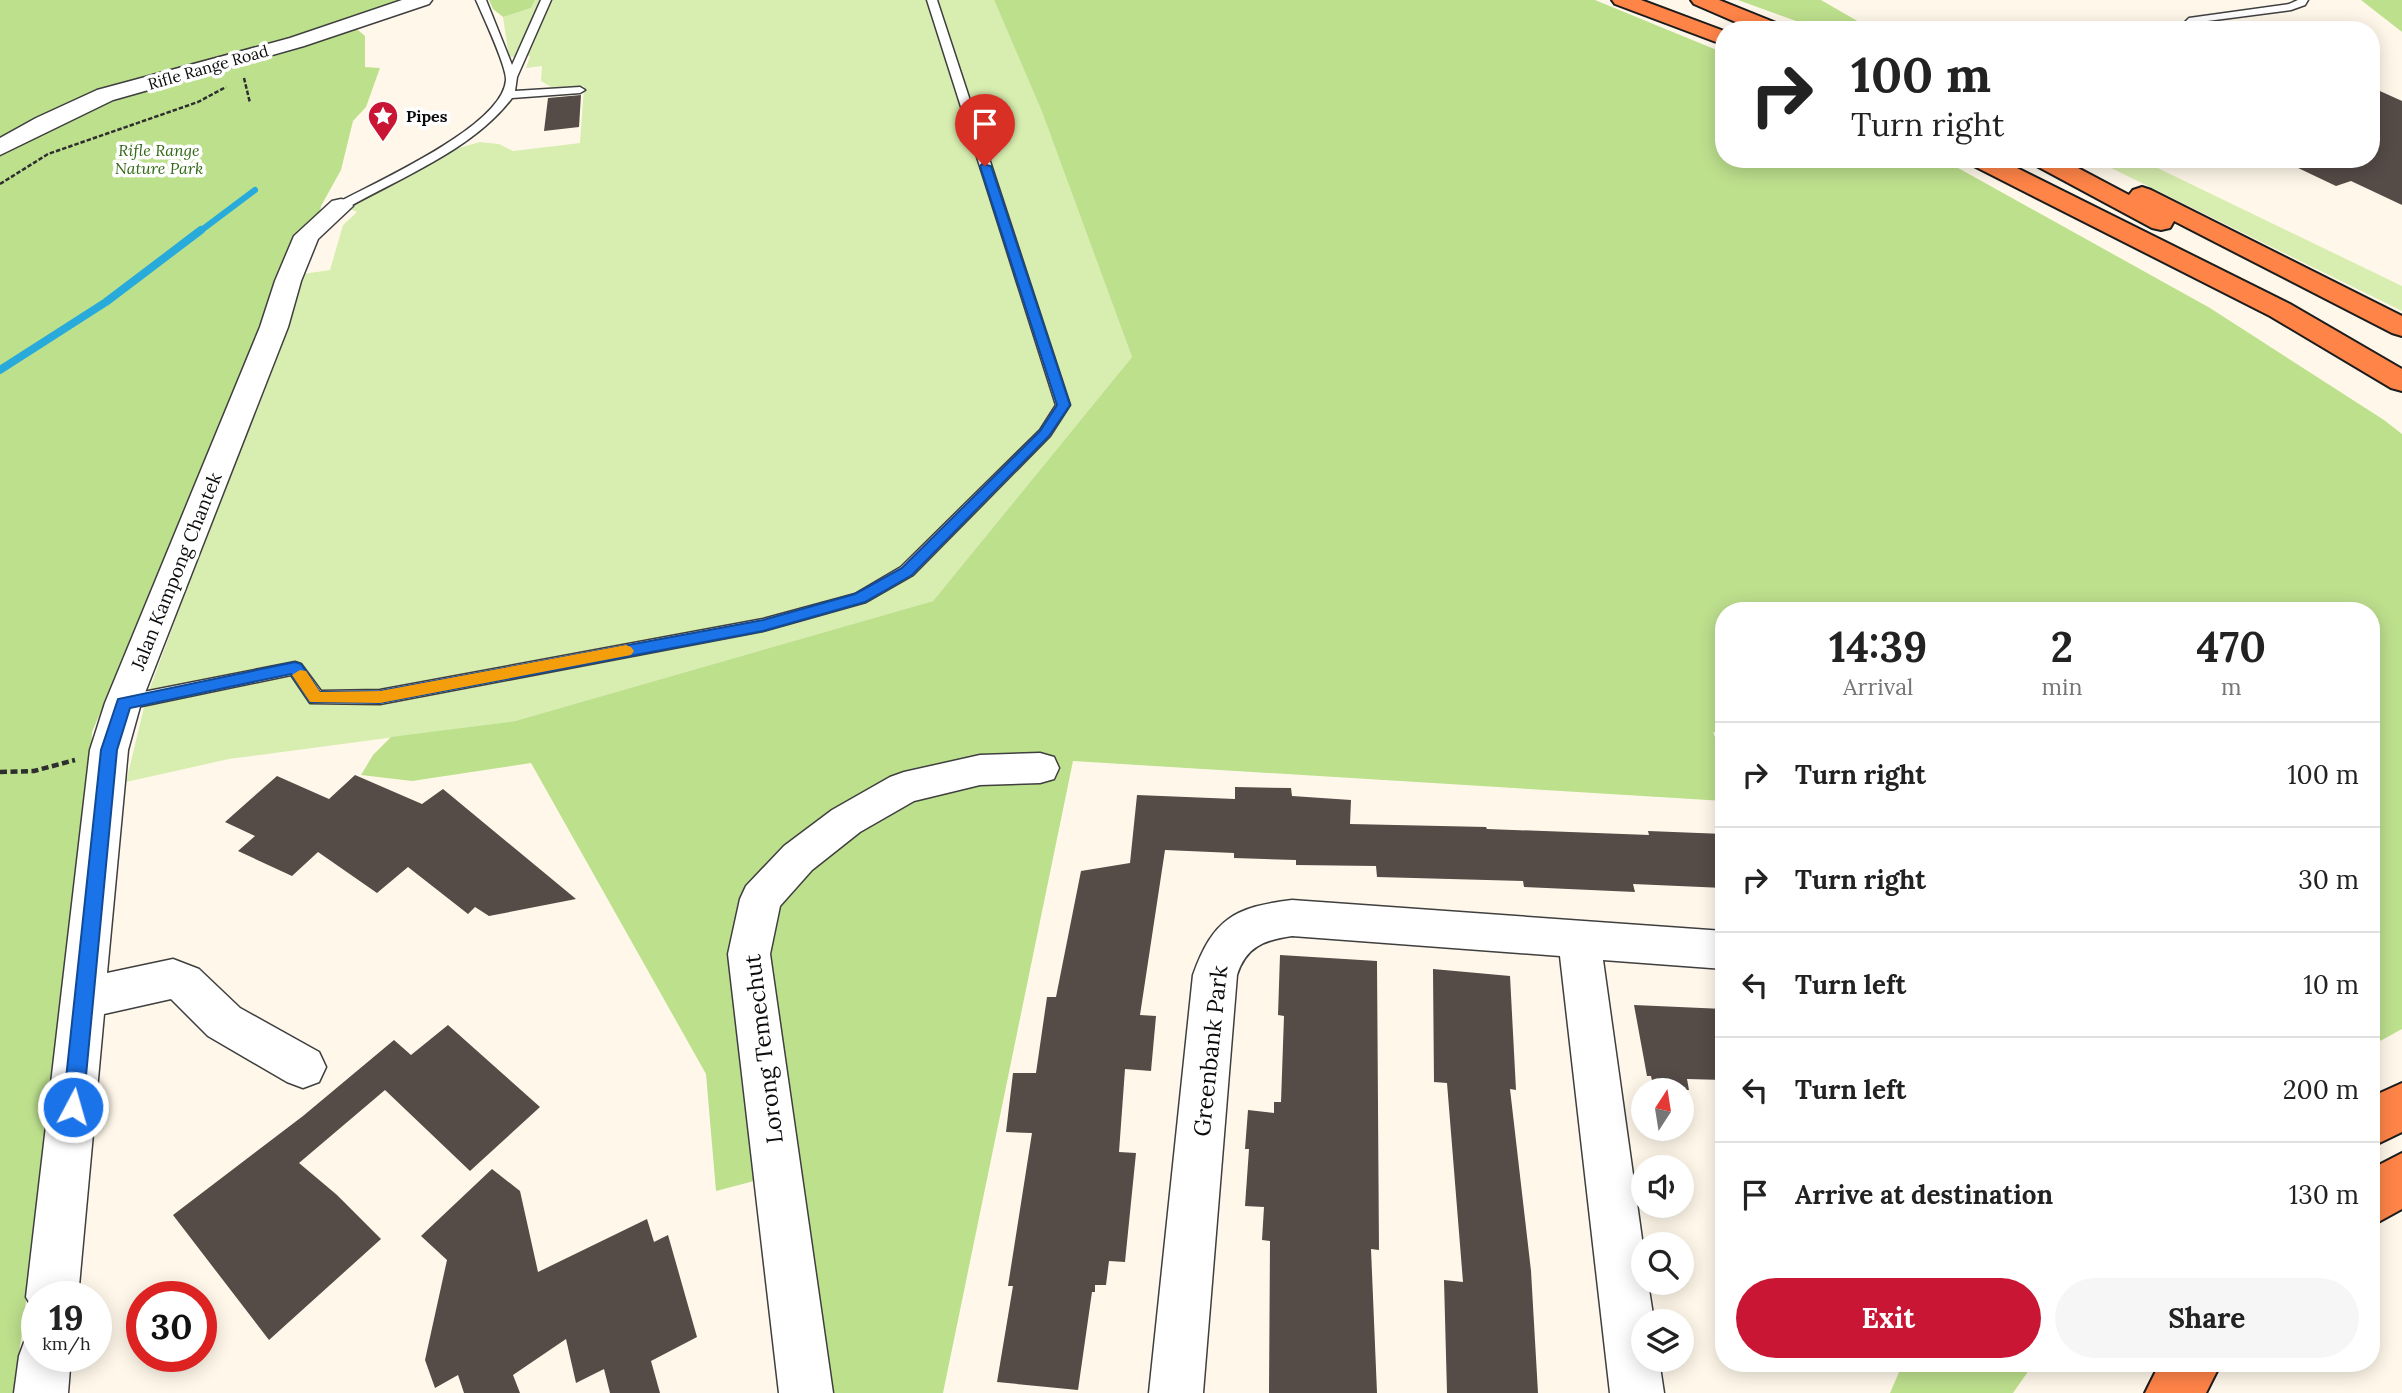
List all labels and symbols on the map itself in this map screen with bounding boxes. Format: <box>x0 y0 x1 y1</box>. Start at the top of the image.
street label: Rifle Range Road <box>145 40 271 94</box>
pin <box>955 94 1015 166</box>
place icon: Pipes <box>366 99 400 143</box>
place label: Pipes <box>406 106 448 126</box>
park label: Rifle Range Nature Park <box>115 140 203 178</box>
street label: Jalan Kampong Chantek <box>125 468 227 674</box>
street label: Lorong Temechut <box>737 953 789 1145</box>
street label: Greenbank Park <box>1187 964 1233 1138</box>
position arrow <box>36 1070 110 1144</box>
north arrow <box>1631 1078 1694 1141</box>
speed limit sign: 30 <box>126 1281 217 1372</box>

